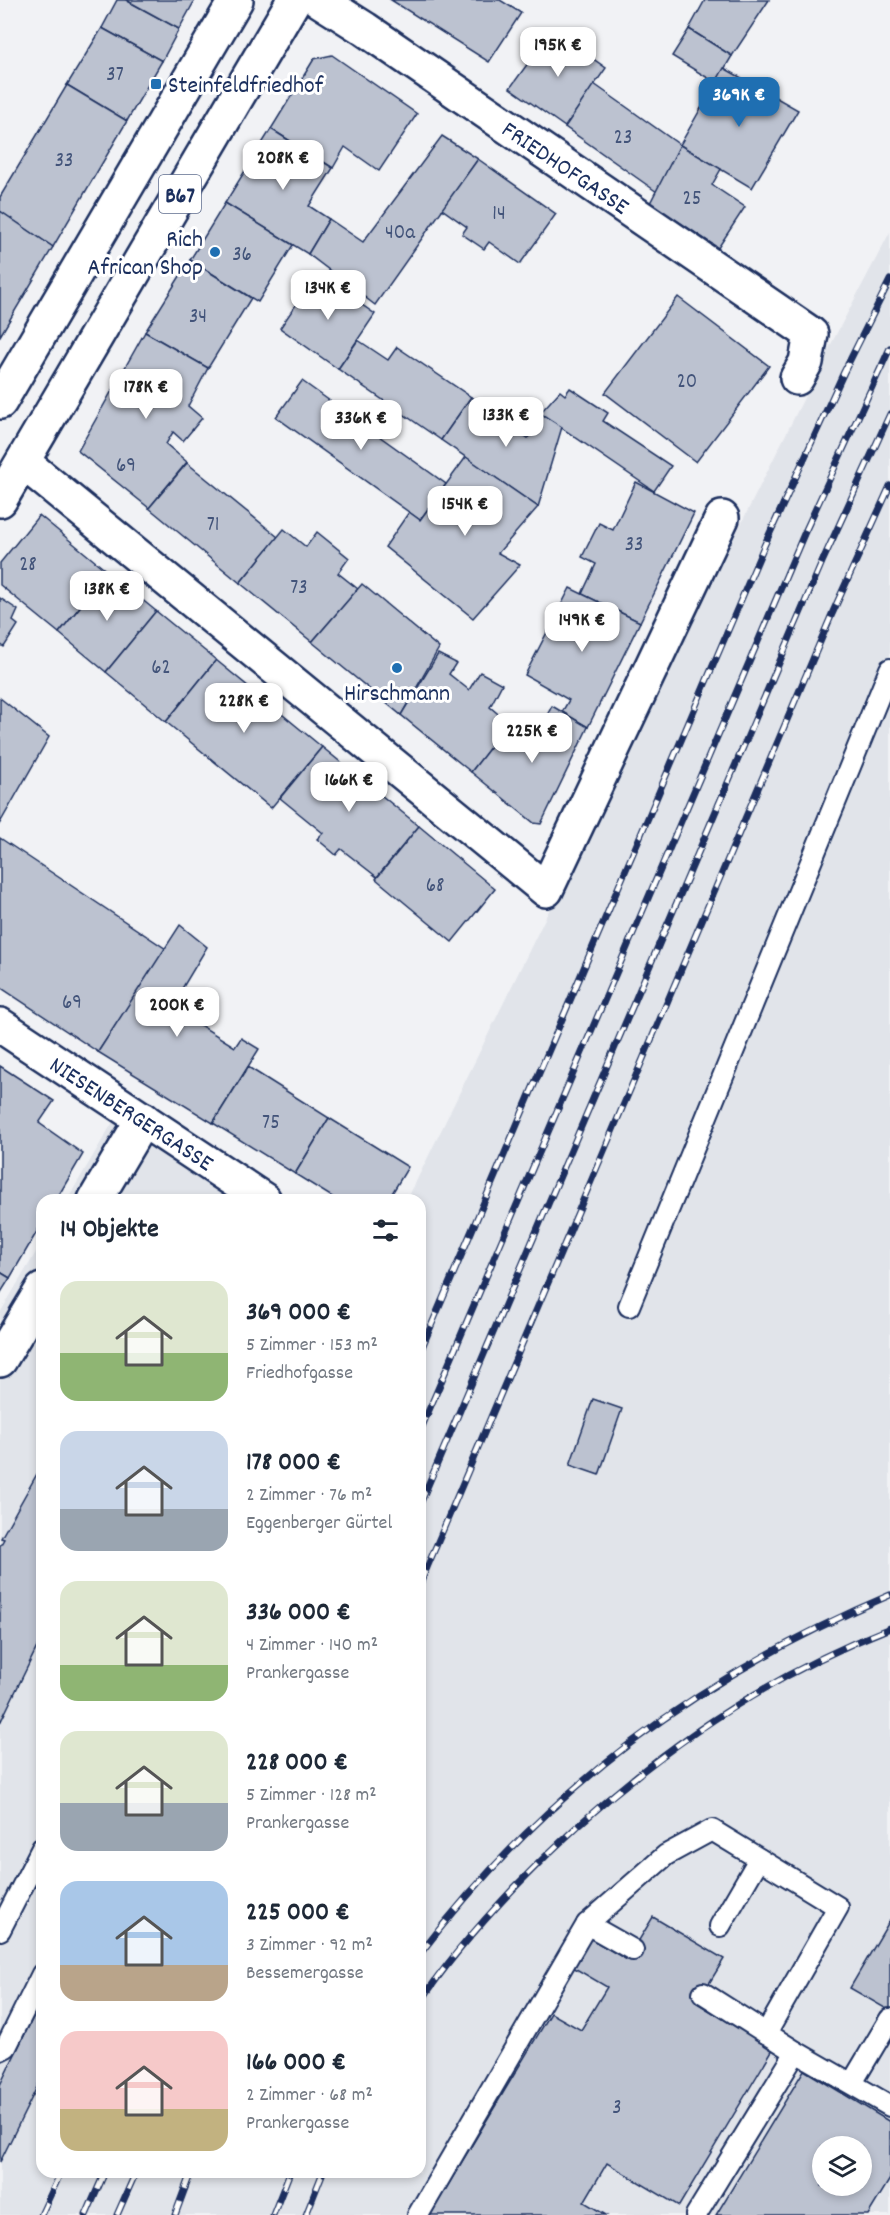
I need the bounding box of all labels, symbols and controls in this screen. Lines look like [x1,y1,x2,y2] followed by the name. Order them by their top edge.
[509,27,607,78] pin: 195K €
[534,32,582,60] text: 195K €
[106,61,124,91] house number: 37
[168,70,324,104] place label: Steinfeldfriedhof
[149,77,163,91] marker: Steinfeldfriedhof
[690,77,788,128] pin: 369K €
[713,82,765,110] text: 369K €
[494,114,635,225] street label: FRIEDHOFGASSE
[614,124,632,154] house number: 23
[234,140,332,191] pin: 208K €
[257,145,309,173] text: 208K €
[55,147,73,177] house number: 33
[159,175,201,213] road number: B67
[683,185,701,215] house number: 25
[492,200,506,230] house number: 14
[385,219,416,249] house number: 40a
[87,224,203,286] place label: Rich African Shop
[232,241,252,271] house number: 36
[208,245,222,259] marker: Rich African Shop
[279,270,377,321] pin: 134K €
[305,275,351,303] text: 134K €
[189,303,207,333] house number: 34
[677,368,697,398] house number: 20
[97,369,195,420] pin: 178K €
[123,374,169,402] text: 178K €
[457,397,555,448] pin: 133K €
[312,400,410,451] pin: 336K €
[482,402,530,430] text: 133K €
[335,405,387,433] text: 336K €
[116,452,136,482] house number: 69
[416,486,514,537] pin: 154K €
[442,491,488,519] text: 154K €
[207,511,219,541] house number: 71
[625,531,643,561] house number: 33
[19,551,37,581] house number: 28
[58,571,156,622] pin: 138K €
[290,574,308,604] house number: 73
[84,576,130,604] text: 138K €
[533,602,631,653] pin: 149K €
[559,607,605,635] text: 149K €
[151,654,171,684] house number: 62
[390,661,404,675] marker: Hirschmann
[344,678,450,712] place label: Hirschmann
[195,683,293,734] pin: 228K €
[219,688,269,716] text: 228K €
[483,713,581,764] pin: 225K €
[506,718,558,746] text: 225K €
[300,762,398,813] pin: 166K €
[325,767,373,795] text: 166K €
[426,872,444,902] house number: 68
[128,987,226,1038] pin: 200K €
[62,989,82,1019] house number: 69
[149,992,205,1020] text: 200K €
[42,1050,219,1181] street label: NIESENBERGERGASSE
[262,1109,280,1139] house number: 75
[60,1212,159,1249] text: 14 Objekte
[369,1214,402,1247] icon: filters
[246,1295,351,1332] text: 369 000 €
[108,1305,180,1377] icon: home
[246,1332,378,1360] text: 5 Zimmer · 153 m²
[246,1360,353,1388] text: Friedhofgasse
[246,1445,341,1482] text: 178 000 €
[108,1455,180,1527] icon: home
[246,1482,372,1510] text: 2 Zimmer · 76 m²
[246,1510,392,1538] text: Eggenberger Gürtel
[246,1595,351,1632] text: 336 000 €
[108,1605,180,1677] icon: home
[246,1632,378,1660] text: 4 Zimmer · 140 m²
[246,1660,349,1688] text: Prankergasse
[246,1745,348,1782] text: 228 000 €
[108,1755,180,1827] icon: home
[246,1782,377,1810] text: 5 Zimmer · 128 m²
[246,1810,349,1838] text: Prankergasse
[246,1895,350,1932] text: 225 000 €
[108,1905,180,1977] icon: home
[246,1932,373,1960] text: 3 Zimmer · 92 m²
[246,1960,364,1988] text: Bessemergasse
[246,2045,346,2082] text: 166 000 €
[108,2055,180,2127] icon: home
[246,2082,373,2110] text: 2 Zimmer · 68 m²
[612,2094,622,2124] house number: 3
[246,2110,349,2138] text: Prankergasse
[812,2136,872,2196] map controls
[812,2136,872,2196] button: layers

